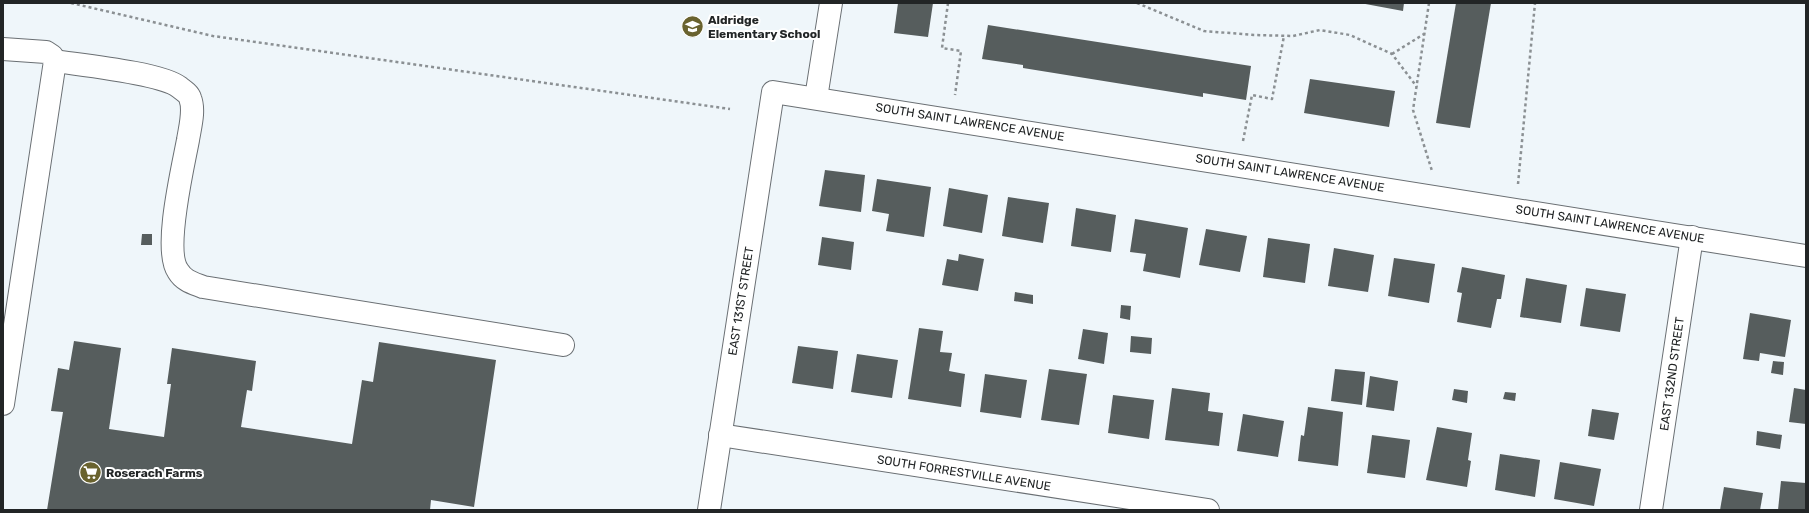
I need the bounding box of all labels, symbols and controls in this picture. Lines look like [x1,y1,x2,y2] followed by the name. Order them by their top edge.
[708,13,820,41] place label: Aldridge Elementary School
[680,14,706,40] school or university icon: Aldridge Elementary School
[875,100,1065,144] street label: SOUTH SAINT LAWRENCE AVENUE
[1195,151,1385,195] street label: SOUTH SAINT LAWRENCE AVENUE
[1515,202,1705,246] street label: SOUTH SAINT LAWRENCE AVENUE
[725,246,757,356] street label: EAST 131ST STREET
[1657,316,1687,432] street label: EAST 132ND STREET
[876,452,1052,494] street label: SOUTH FORRESTVILLE AVENUE
[78,460,104,486] supermarket icon: Roserach Farms
[106,466,203,480] place label: Roserach Farms

